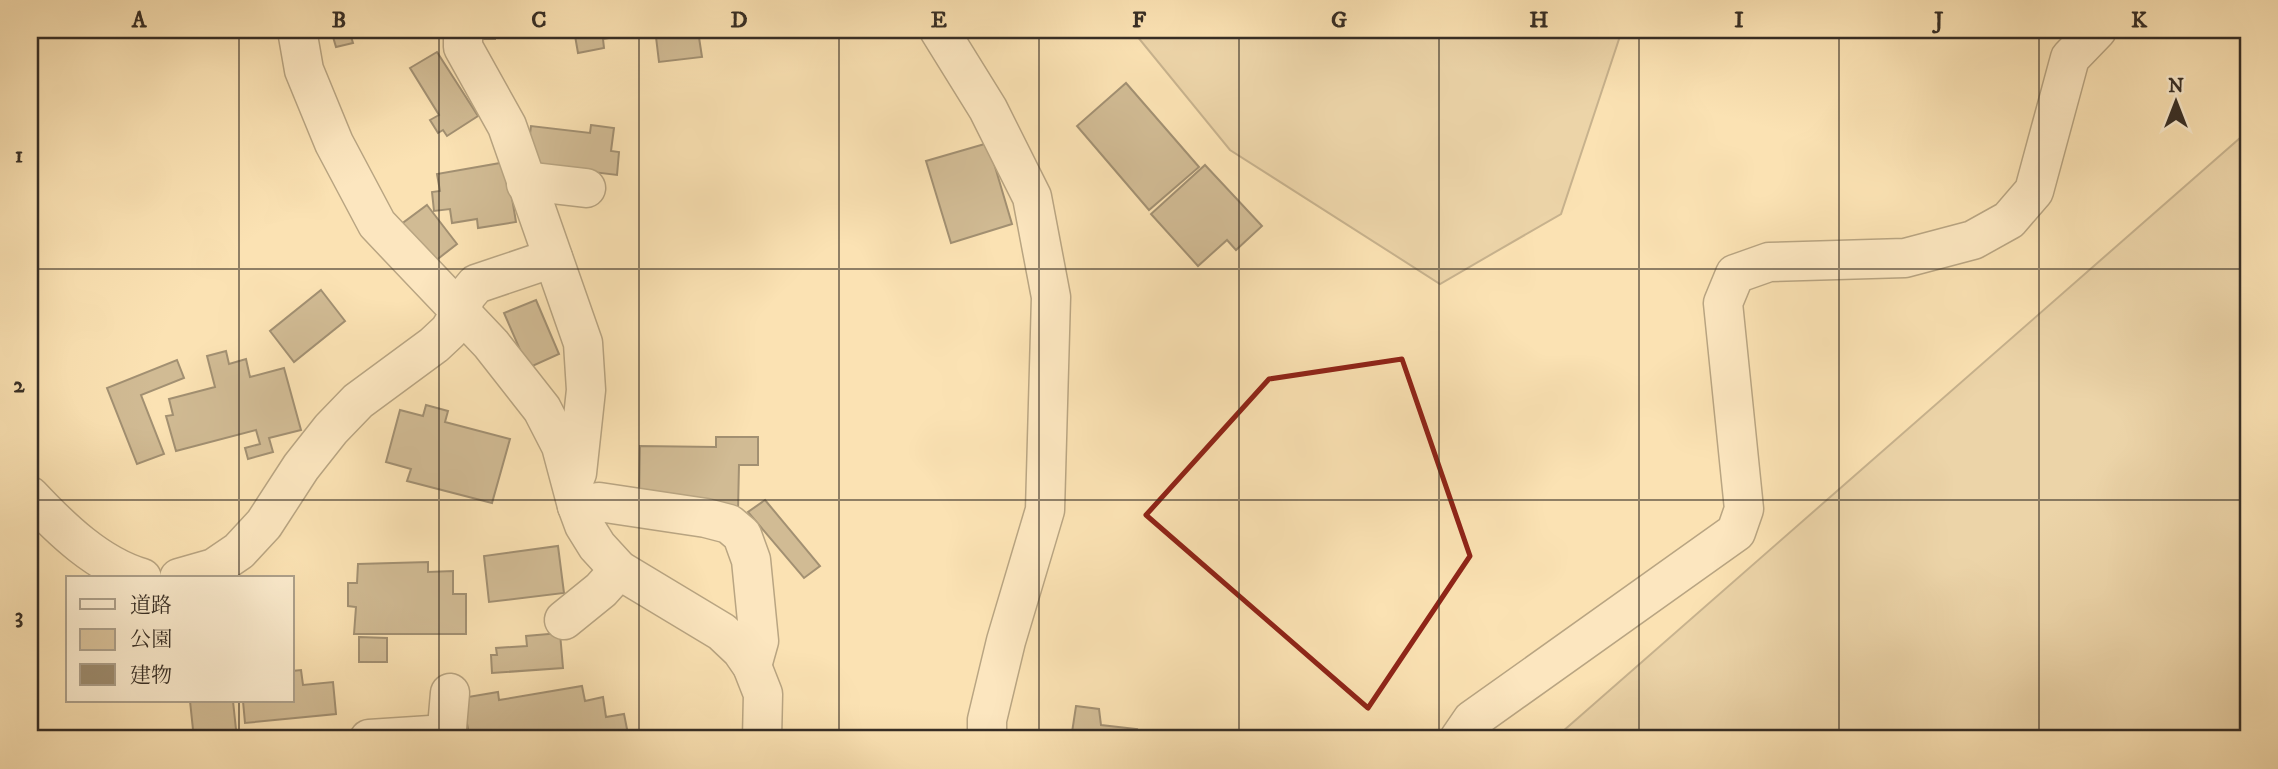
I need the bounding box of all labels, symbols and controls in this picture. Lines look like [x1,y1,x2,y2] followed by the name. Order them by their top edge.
[131,6,148,35] text: A
[332,6,346,35] text: B
[531,6,547,35] text: C
[730,6,748,35] text: D
[931,6,947,35] text: E
[1132,6,1147,35] text: F
[1331,6,1347,35] text: G
[1529,6,1549,35] text: H
[1734,6,1744,35] text: I
[1931,6,1944,35] text: J
[2131,6,2148,35] text: K
[2142,66,2212,136] north arrow
[2168,75,2184,98] text: N
[15,141,23,170] text: 1
[13,371,25,400] text: 2
[66,576,294,702] legend
[130,593,172,619] text: 道路
[15,602,23,631] text: 3
[130,627,172,653] text: 公園
[130,663,172,689] text: 建物

